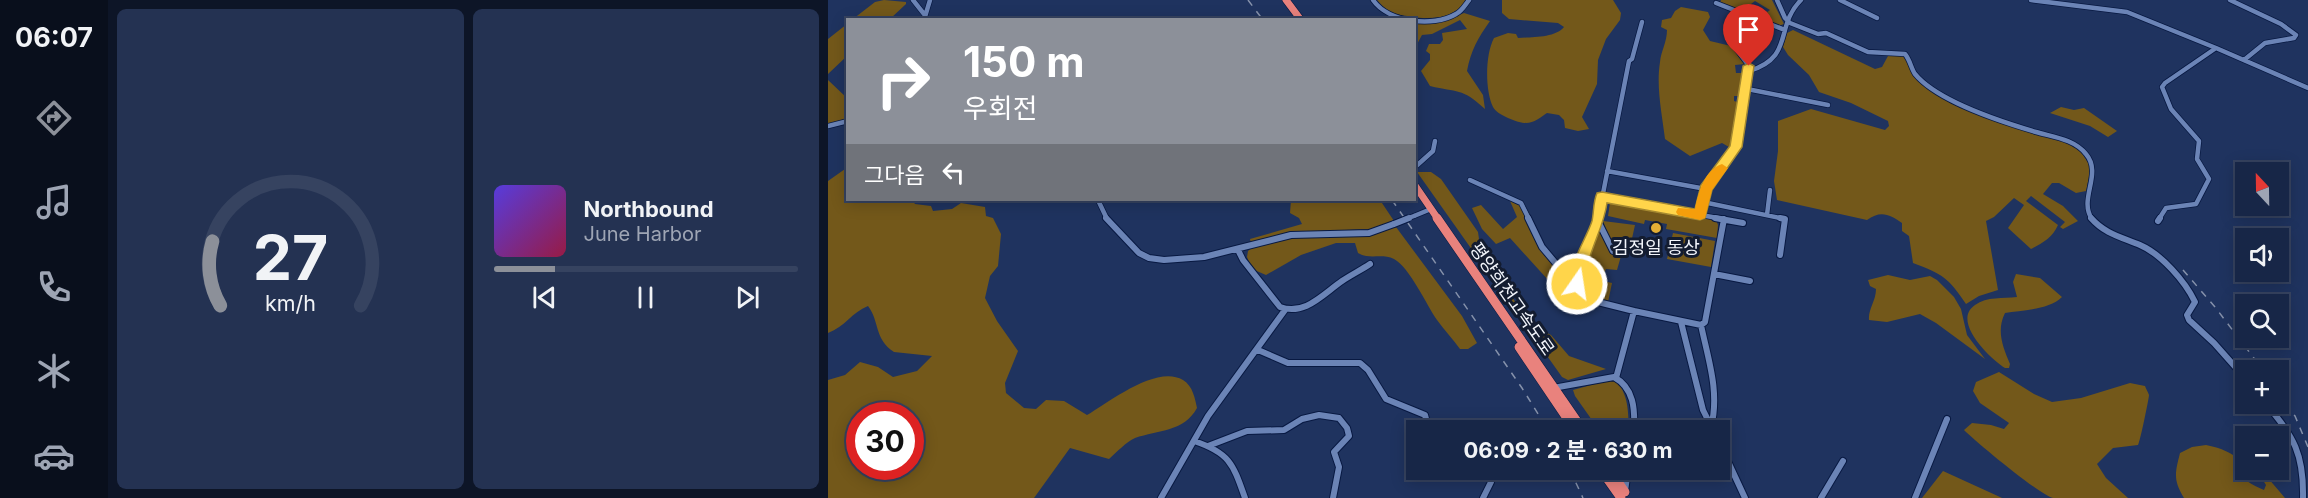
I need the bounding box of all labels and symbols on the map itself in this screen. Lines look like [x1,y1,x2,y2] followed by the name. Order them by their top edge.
[1723,4,1774,66] pin
[2235,162,2289,216] north arrow
[1649,221,1663,235] marker: 김정일 동상
[1612,237,1700,258] place label: 김정일 동상
[1466,238,1559,359] street label: 평양희천고속도로
[1545,252,1609,316] position arrow
[846,402,924,480] speed limit sign: 30

